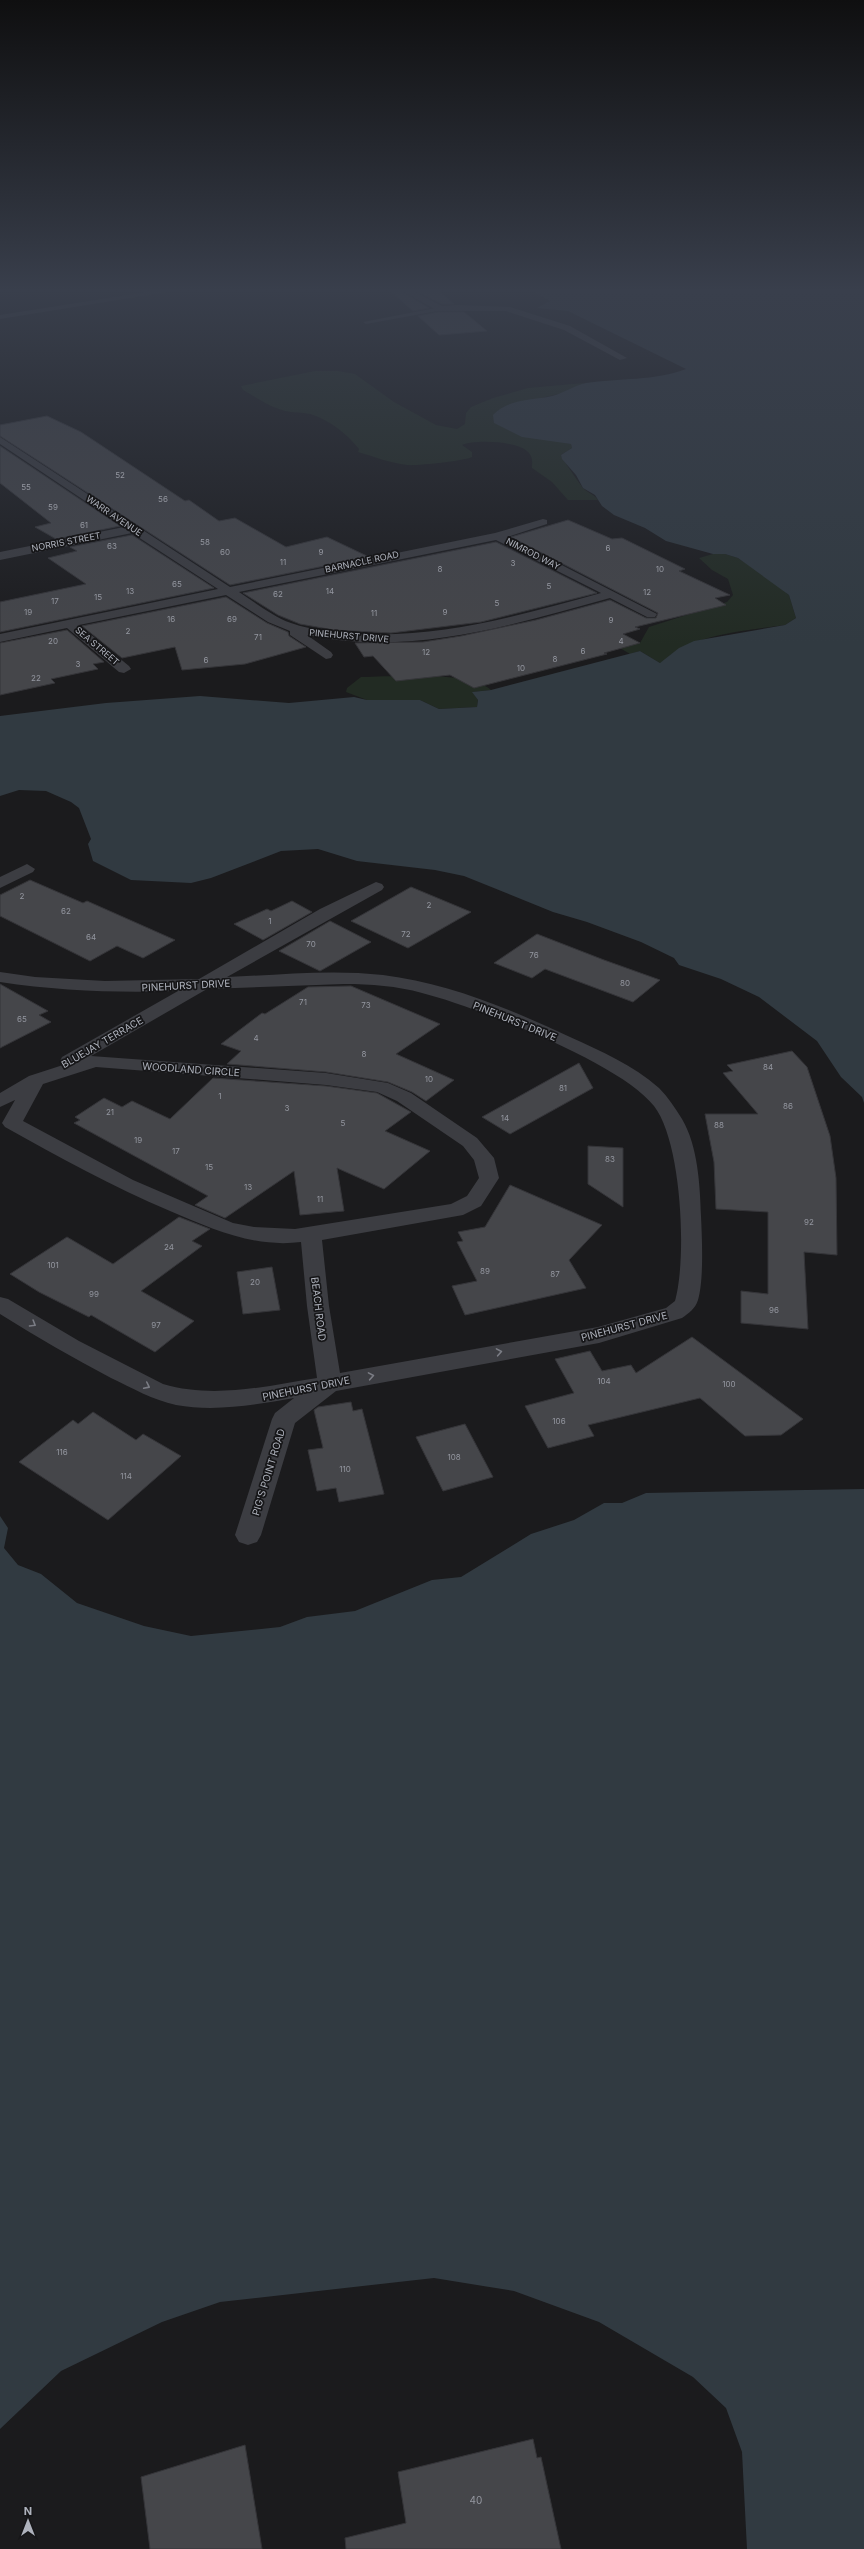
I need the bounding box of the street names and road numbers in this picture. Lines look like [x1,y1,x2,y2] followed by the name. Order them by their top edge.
[84,493,144,538] street label: WARR AVENUE
[31,529,101,554] street label: NORRIS STREET
[504,535,562,572] street label: NIMROD WAY
[324,548,400,575] street label: BARNACLE ROAD
[73,624,122,667] street label: SEA STREET
[309,627,389,644] street label: PINEHURST DRIVE
[141,977,231,993] street label: PINEHURST DRIVE
[472,999,558,1043] street label: PINEHURST DRIVE
[59,1014,145,1070] street label: BLUEJAY TERRACE
[142,1060,240,1078] street label: WOODLAND CIRCLE
[309,1276,329,1342] street label: BEACH ROAD
[580,1309,668,1343] street label: PINEHURST DRIVE
[261,1374,351,1402] street label: PINEHURST DRIVE
[249,1427,287,1517] street label: PIG'S POINT ROAD

